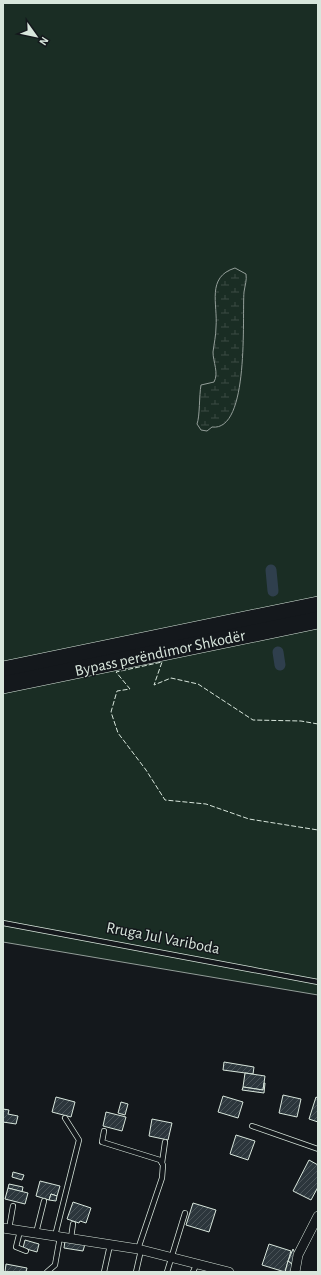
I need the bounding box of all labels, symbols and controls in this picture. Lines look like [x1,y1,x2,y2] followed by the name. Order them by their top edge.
[16,16,56,56] north arrow
[37,35,51,47] text: N
[73,627,248,680] street label: Bypass perëndimor Shkodër
[105,919,221,957] street label: Rruga Jul Variboda

